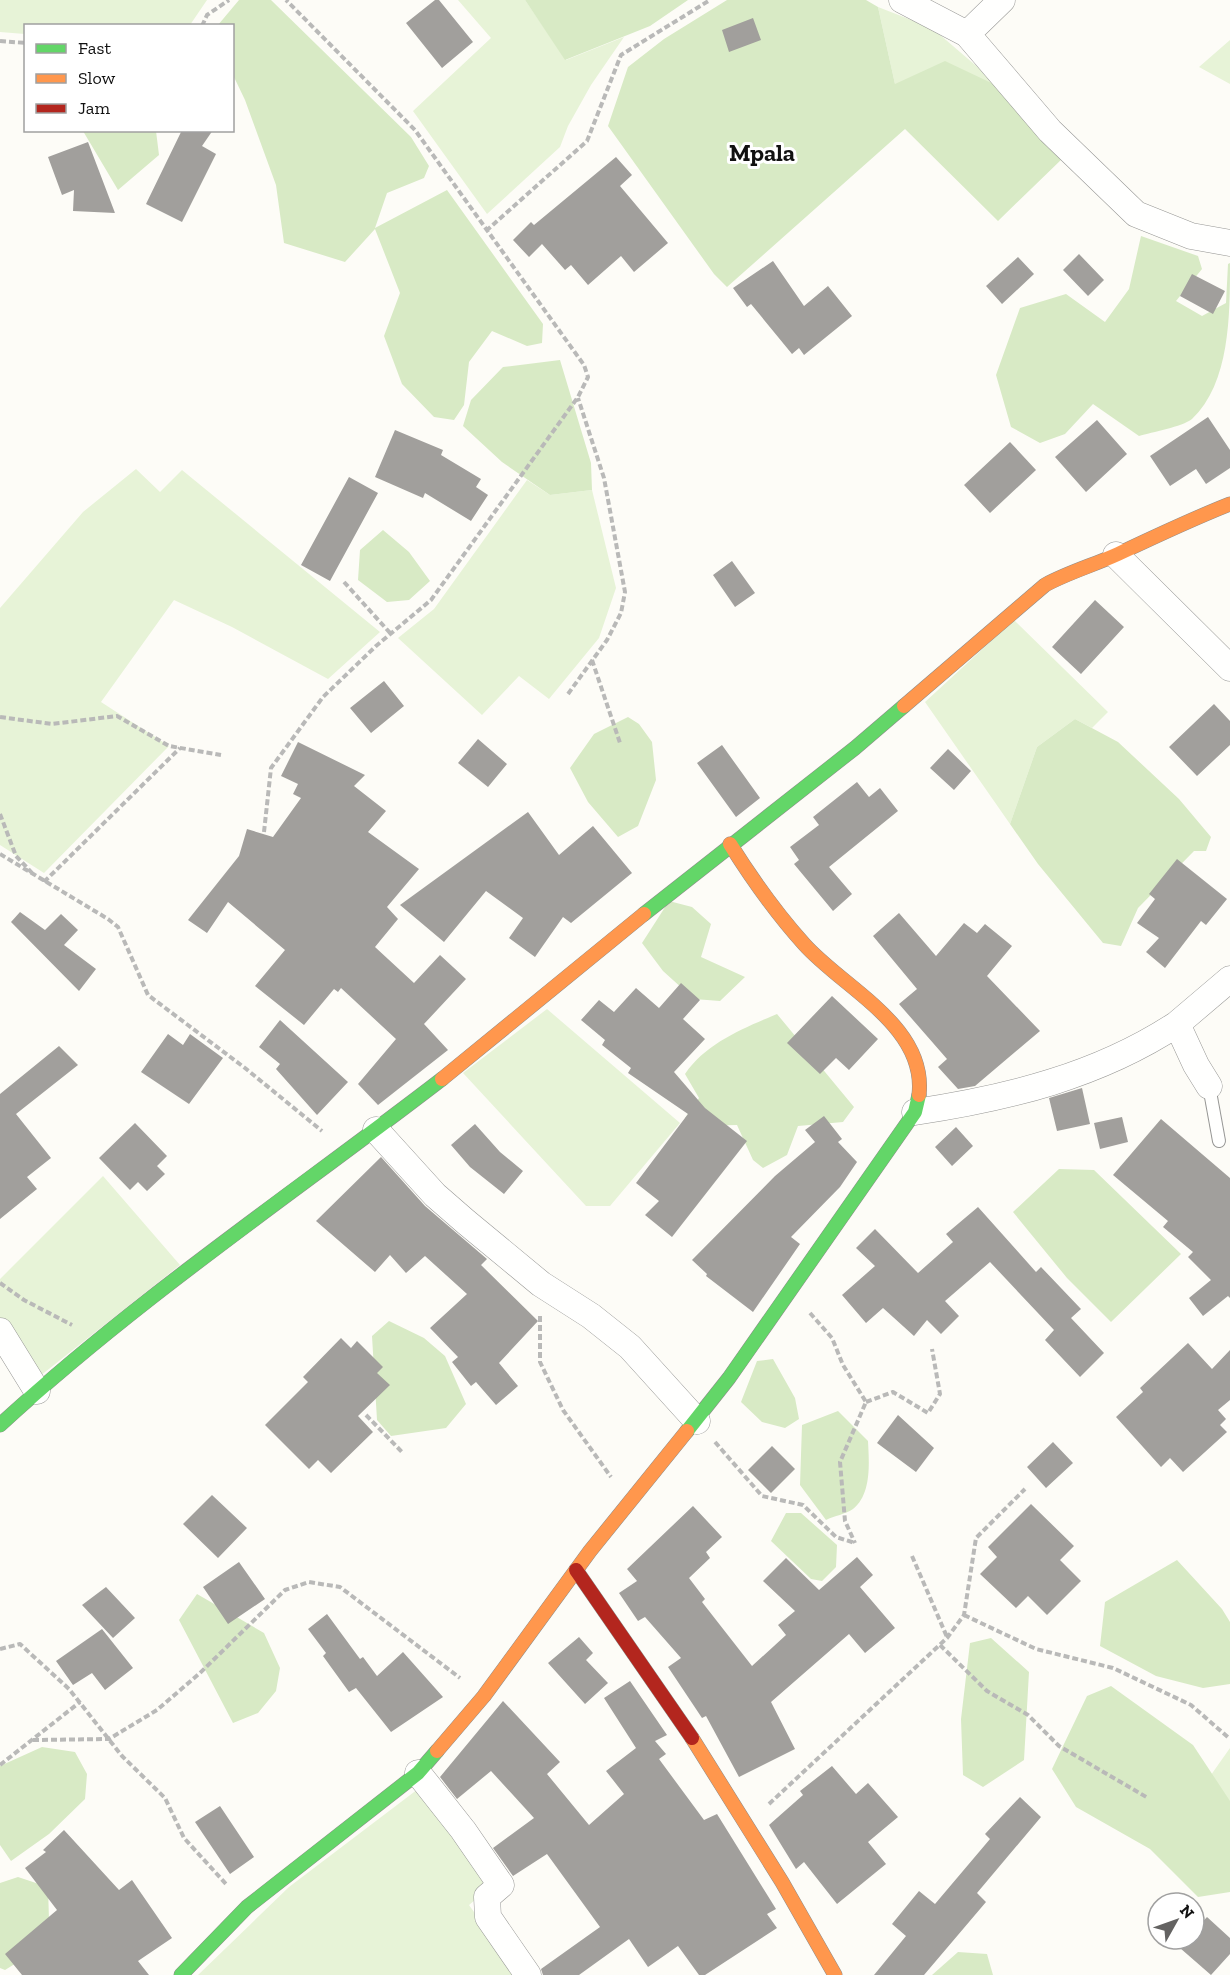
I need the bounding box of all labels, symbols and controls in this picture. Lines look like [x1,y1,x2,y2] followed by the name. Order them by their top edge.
[24,24,234,132] legend
[78,37,111,59] text: Fast
[78,67,115,89] text: Slow
[78,97,110,119] text: Jam
[729,138,795,167] district label: Mpala
[1146,1891,1206,1951] north arrow
[1176,1901,1198,1922] text: N

